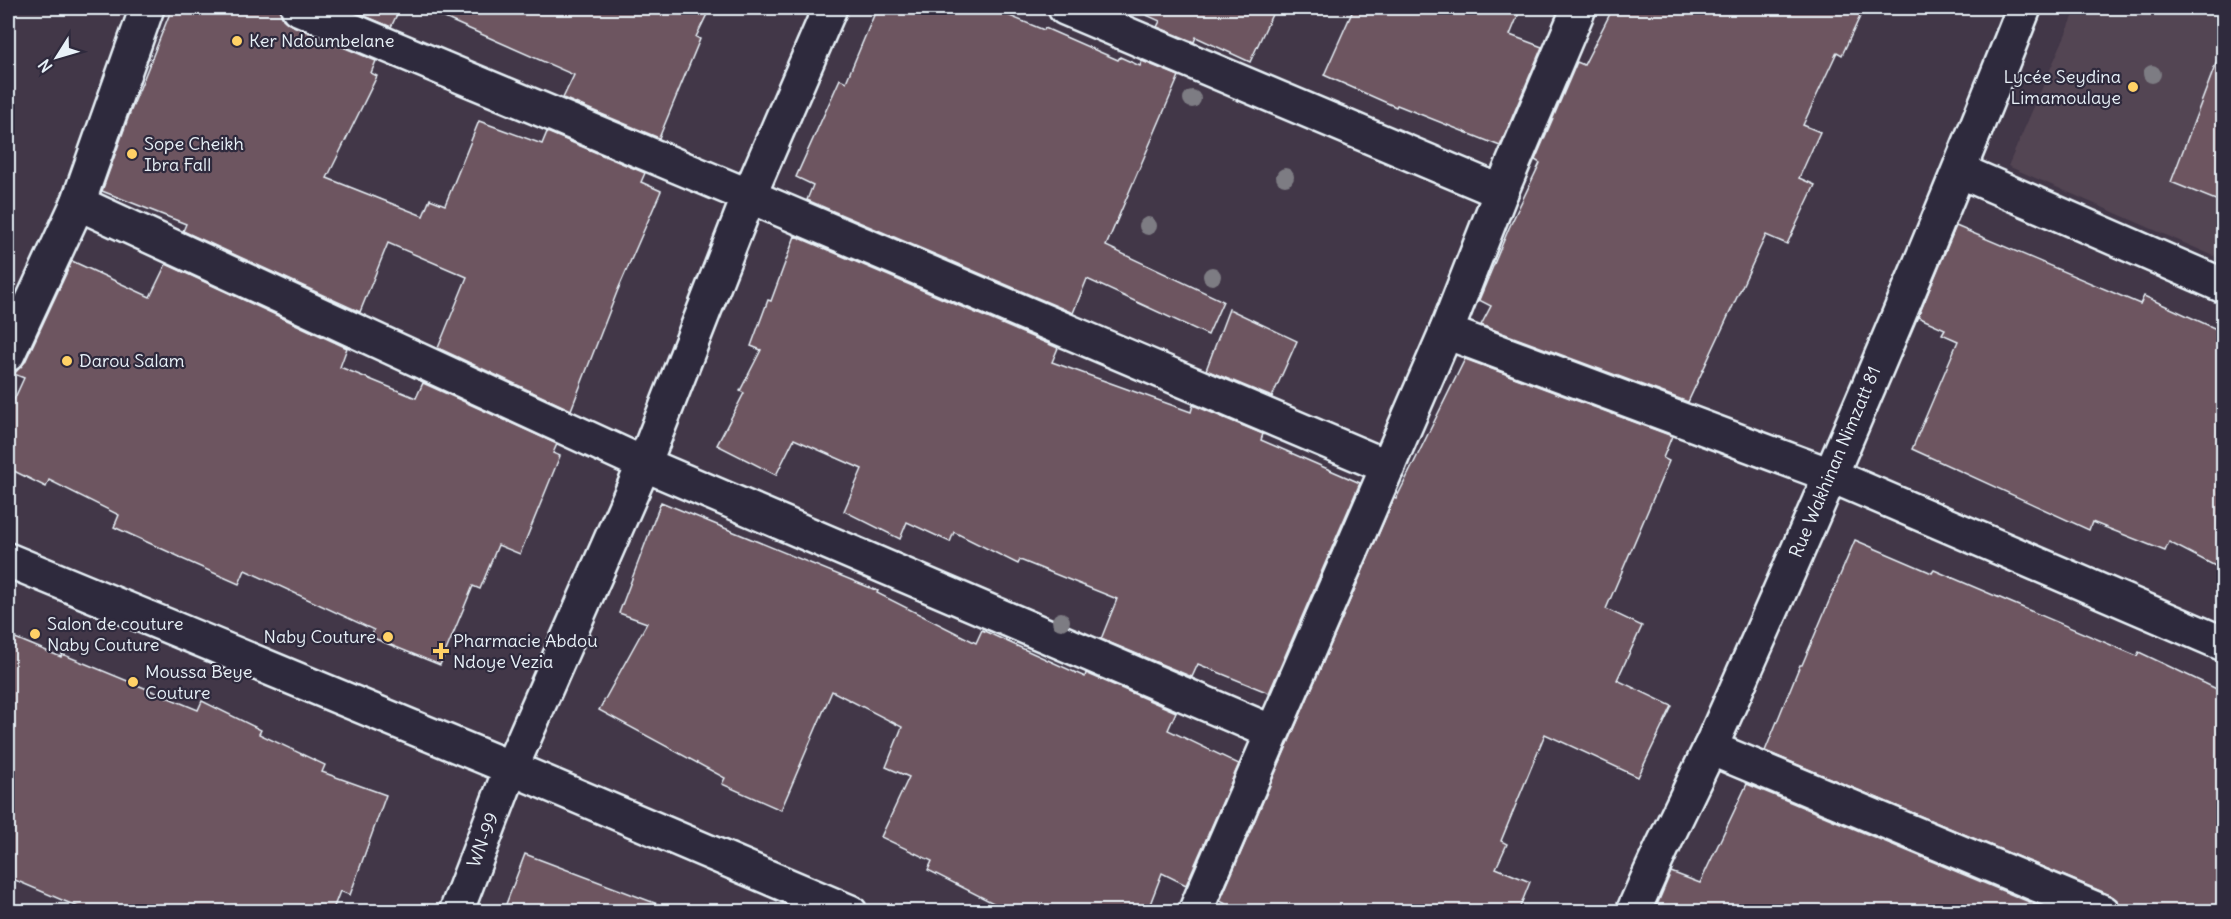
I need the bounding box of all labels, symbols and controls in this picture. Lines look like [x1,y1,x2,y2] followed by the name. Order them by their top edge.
[27,27,87,87] north arrow
[249,29,394,52] place label: Ker Ndoumbelane
[230,34,244,48] marker: Ker Ndoumbelane
[34,56,56,76] text: N
[2003,65,2121,109] place label: Lycée Seydina Limamoulaye
[2126,80,2140,94] marker: Lycée Seydina Limamoulaye
[144,132,244,176] place label: Sope Cheikh Ibra Fall
[125,147,139,161] marker: Sope Cheikh Ibra Fall
[79,349,185,372] place label: Darou Salam
[60,354,74,368] marker: Darou Salam
[1784,363,1885,561] street label: Rue Wakhinan Nimzatt 81
[47,612,183,656] place label: Salon de couture Naby Couture
[264,625,376,648] place label: Naby Couture
[28,627,42,641] marker: Salon de couture Naby Couture
[453,629,598,673] place label: Pharmacie Abdou Ndoye Vezia
[381,630,395,644] marker: Naby Couture
[434,644,448,658] marker: Pharmacie Abdou Ndoye Vezia
[145,660,252,704] place label: Moussa Beye Couture
[126,675,140,689] marker: Moussa Beye Couture
[462,809,503,871] street label: WN-99

